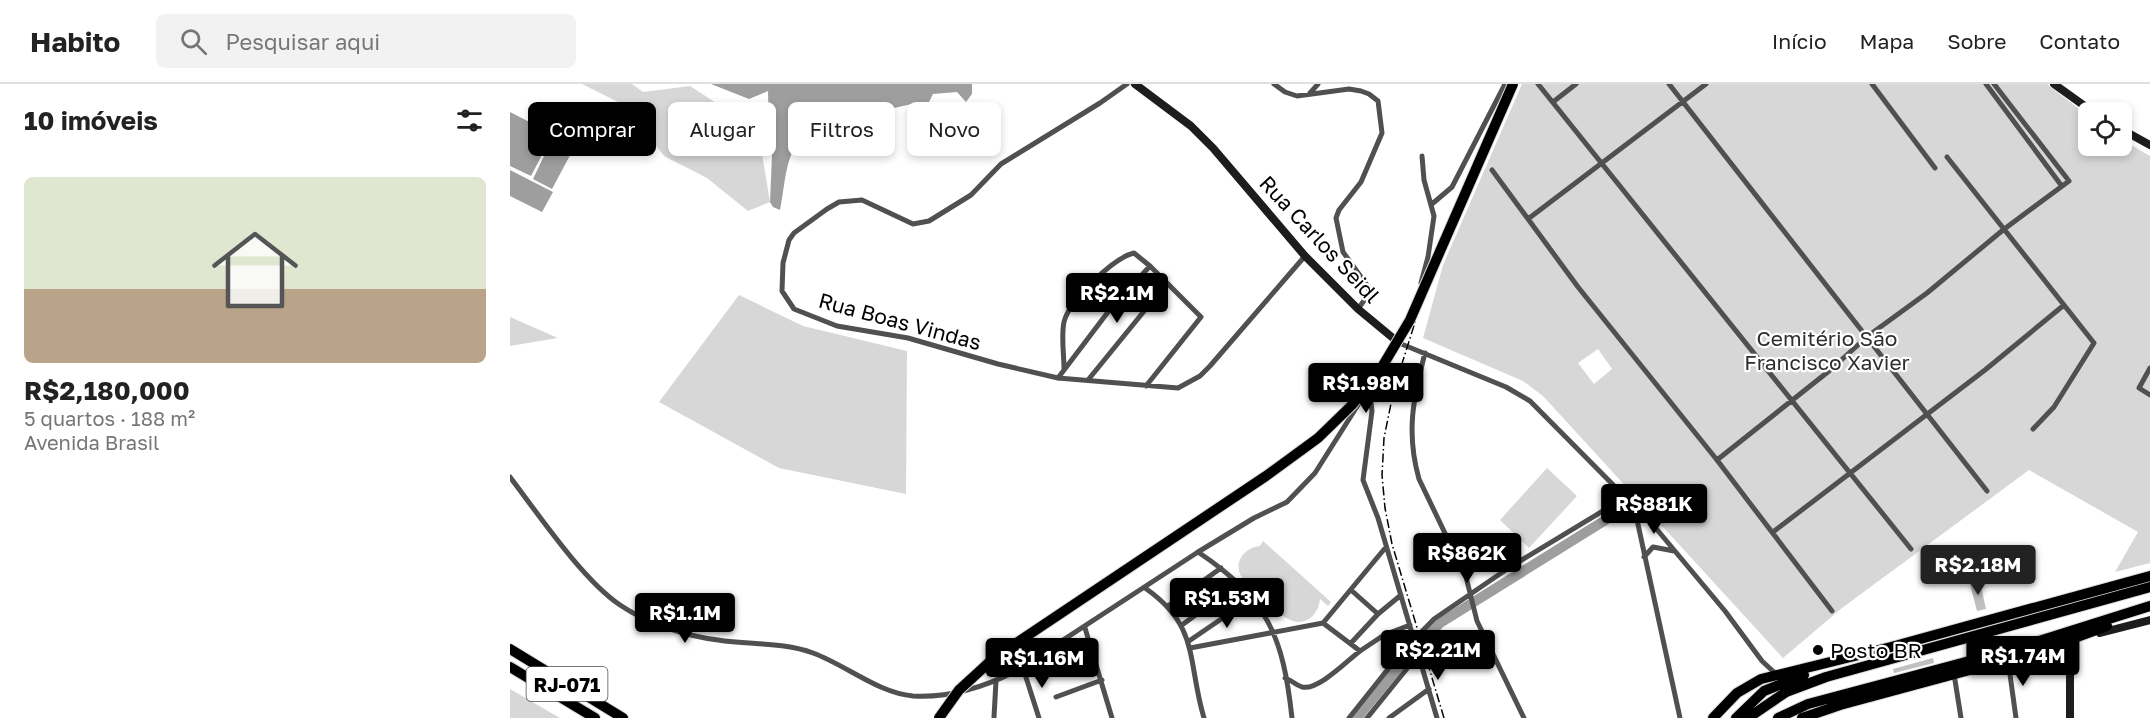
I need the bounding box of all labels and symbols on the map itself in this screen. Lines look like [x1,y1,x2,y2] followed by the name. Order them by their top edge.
[1254,170,1386,308] street label: Rua Carlos Seidl
[1068,273,1166,324] pin: R$2.1M
[816,287,984,355] street label: Rua Boas Vindas
[1744,325,1910,375] park label: Cemitério São Francisco Xavier
[1311,363,1421,414] pin: R$1.98M
[1605,484,1703,535] pin: R$881K
[1418,533,1516,584] pin: R$862K
[1923,545,2033,596] pin: R$2.18M
[1172,578,1282,629] pin: R$1.53M
[636,593,734,644] pin: R$1.1M
[1383,630,1493,681] pin: R$2.21M
[1968,636,2078,687] pin: R$1.74M
[1830,637,1922,663] place label: Posto BR
[987,638,1097,689] pin: R$1.16M
[1811,643,1825,657] marker: Posto BR
[526,667,608,701] road number: RJ-071

